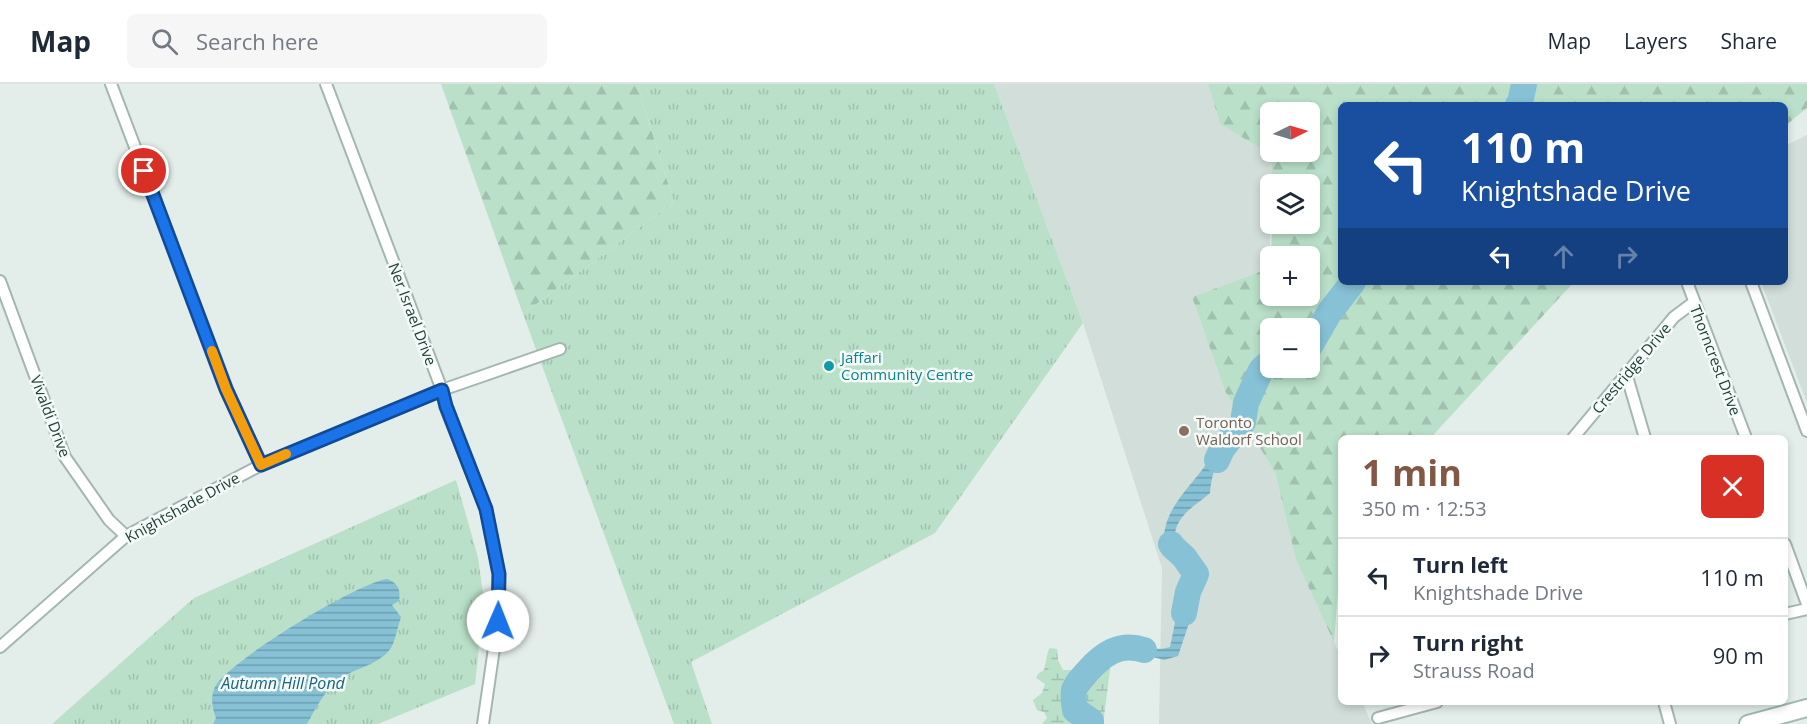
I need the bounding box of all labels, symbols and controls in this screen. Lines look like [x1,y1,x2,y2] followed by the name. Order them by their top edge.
[127,14,547,68] search box
[30,22,91,60] text: Map
[148,25,181,58] icon: search
[196,26,319,56] text: Search here
[1548,27,1591,55] text: Map
[1624,27,1688,55] text: Layers
[1721,27,1777,55] text: Share
[1260,102,1320,162] north arrow
[1260,102,1320,378] map controls
[1461,118,1585,175] text: 110 m
[1362,126,1440,204] icon: left
[118,145,169,196] pin
[127,154,160,187] icon: arrive
[1461,172,1691,209] text: Knightshade Drive
[1260,174,1320,234] button: layers
[1484,240,1517,273] icon: left
[1547,240,1580,273] icon: ahead
[1610,240,1643,273] icon: right
[1260,246,1320,306] button: +
[384,260,442,368] street label: Ner Israel Drive
[1686,302,1746,418] street label: Thorncrest Drive
[1260,318,1320,378] button: −
[1587,318,1675,418] street label: Crestridge Drive
[839,347,973,384] place label: Jaffari Community Centre
[822,359,836,373] marker: Jaffari Community Centre
[26,372,76,460] street label: Vivaldi Drive
[1196,412,1302,449] place label: Toronto Waldorf School
[1177,424,1191,438] marker: Toronto Waldorf School
[1362,448,1462,497] text: 1 min
[1701,455,1764,518] button: close
[121,467,243,547] street label: Knightshade Drive
[1362,495,1487,522] text: 350 m · 12:53
[1413,549,1508,579] text: Turn left
[1362,561,1395,594] icon: left
[1700,562,1764,592] text: 110 m
[1413,579,1583,606] text: Knightshade Drive
[466,589,530,653] position arrow
[1413,627,1524,657] text: Turn right
[1362,639,1395,672] icon: right
[1713,640,1764,670] text: 90 m
[1413,657,1535,684] text: Strauss Road
[220,672,346,694] water label: Autumn Hill Pond

